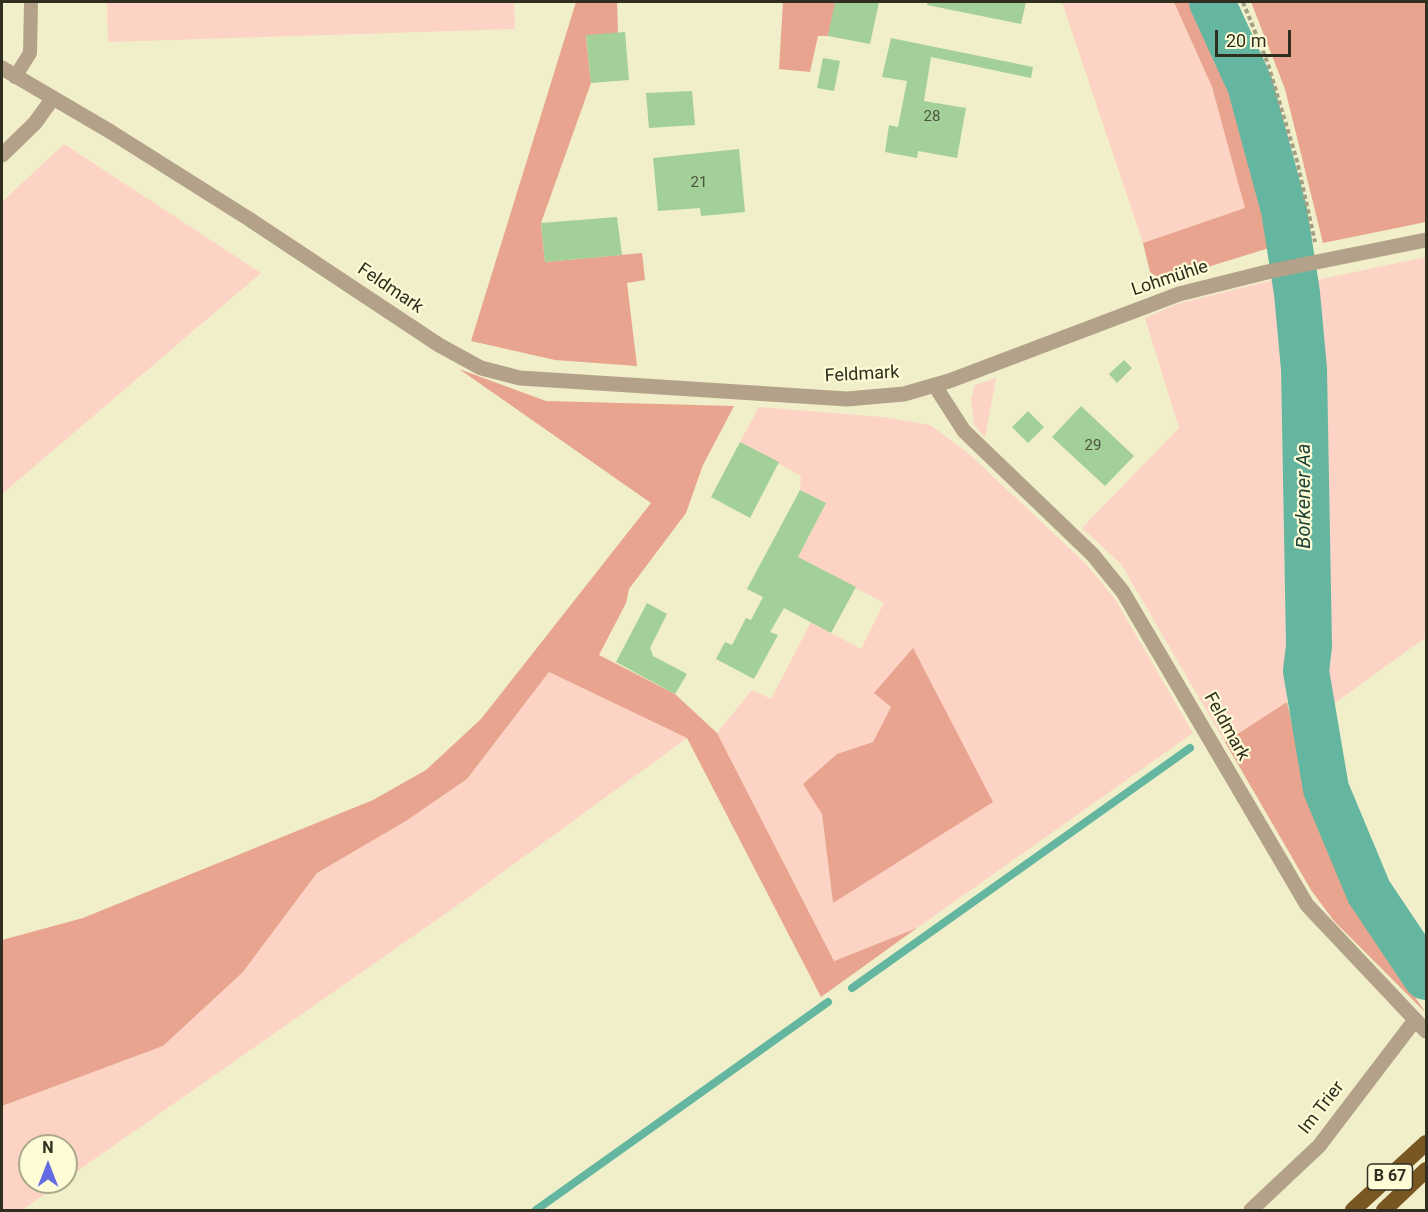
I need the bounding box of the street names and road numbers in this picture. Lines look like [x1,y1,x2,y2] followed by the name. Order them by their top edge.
[1129,256,1211,302] street label: Lohmühle
[353,259,427,319] street label: Feldmark
[824,362,900,388] street label: Feldmark
[1198,689,1254,765] street label: Feldmark
[1295,1077,1349,1139] street label: Im Trier
[1368,1164,1412,1190] road number: B 67

